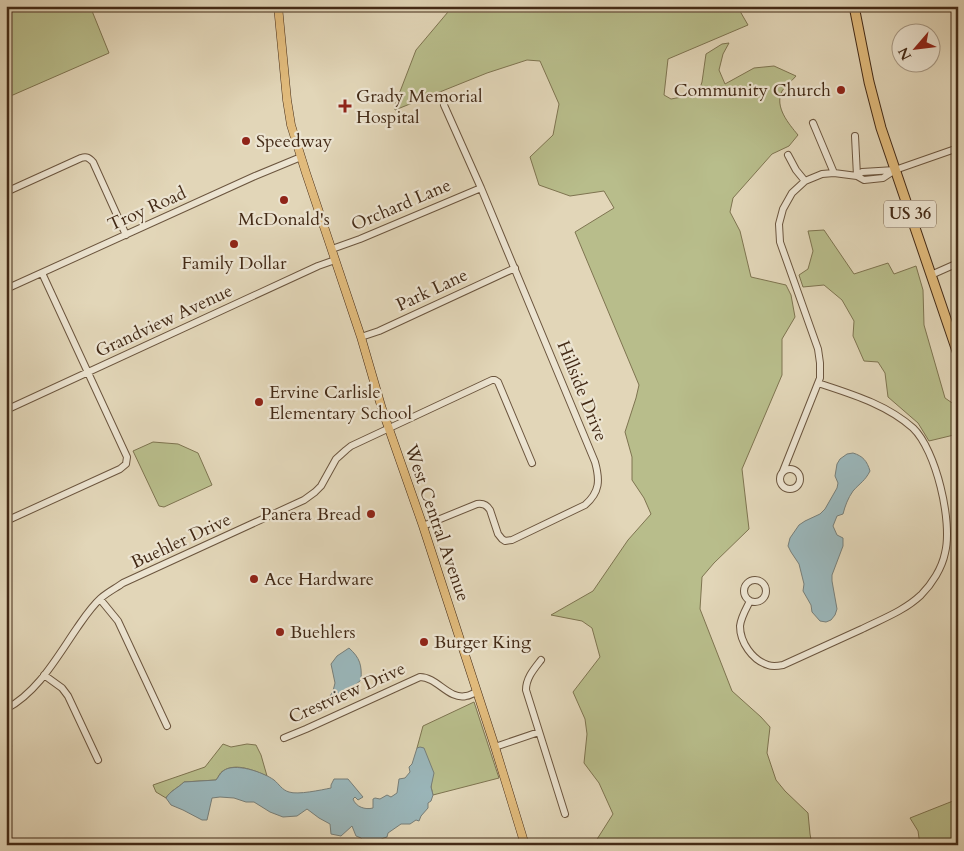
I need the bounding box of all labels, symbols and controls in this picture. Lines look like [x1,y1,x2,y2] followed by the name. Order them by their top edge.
[892,22,942,72] north arrow
[894,44,916,64] text: N
[674,78,831,103] place label: Community Church
[356,84,483,130] place label: Grady Memorial Hospital
[835,84,847,96] marker: Community Church
[338,99,352,113] marker: Grady Memorial Hospital
[256,129,333,154] place label: Speedway
[240,135,252,147] marker: Speedway
[347,173,455,237] street label: Orchard Lane
[104,180,191,237] street label: Troy Road
[278,194,290,206] marker: McDonald's
[884,200,936,228] road number: US 36
[238,207,330,232] place label: McDonald's
[228,238,240,250] marker: Family Dollar
[181,251,287,276] place label: Family Dollar
[392,262,472,318] street label: Park Lane
[91,278,237,364] street label: Grandview Avenue
[550,337,614,445] street label: Hillside Drive
[269,380,412,426] place label: Ervine Carlisle Elementary School
[253,396,265,408] marker: Ervine Carlisle Elementary School
[398,440,476,605] street label: West Central Avenue
[261,502,361,527] place label: Panera Bread
[127,507,235,575] street label: Buehler Drive
[365,508,377,520] marker: Panera Bread
[264,567,374,592] place label: Ace Hardware
[248,573,260,585] marker: Ace Hardware
[290,620,356,645] place label: Buehlers
[274,626,286,638] marker: Buehlers
[434,630,532,655] place label: Burger King
[418,636,430,648] marker: Burger King
[285,656,409,730] street label: Crestview Drive

